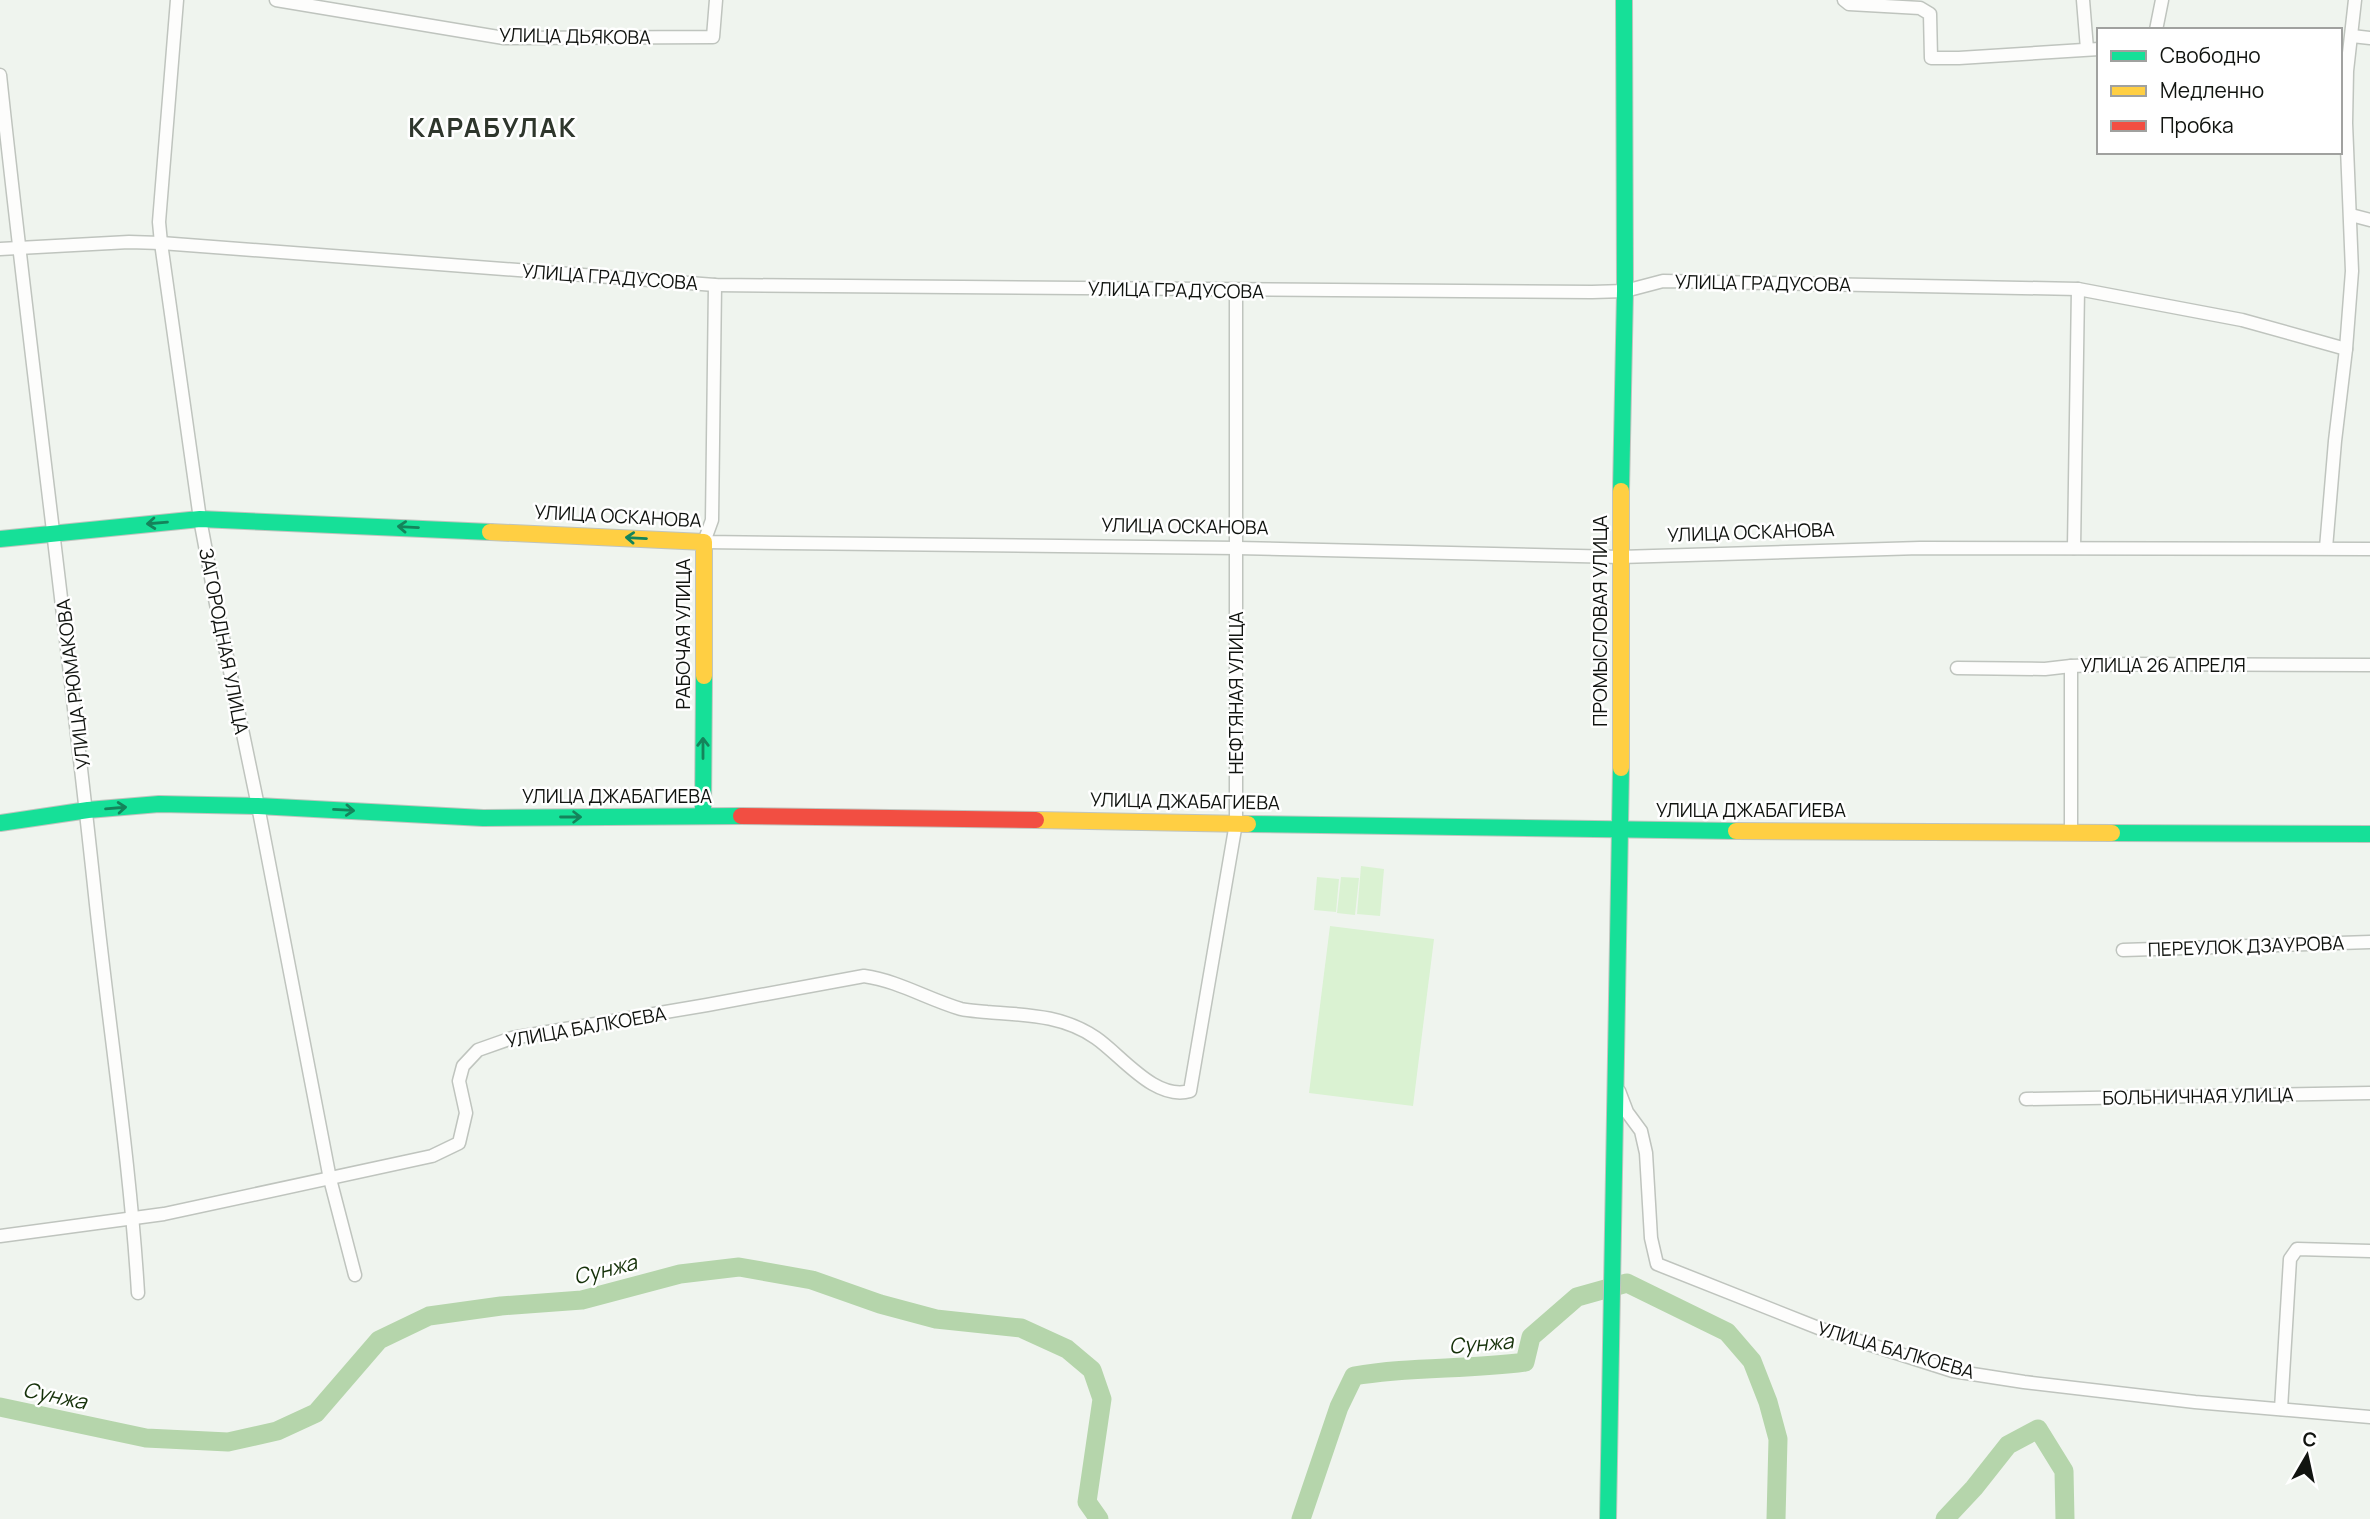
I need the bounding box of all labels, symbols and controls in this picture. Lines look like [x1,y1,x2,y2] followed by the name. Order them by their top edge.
[499,22,651,50] street label: УЛИЦА ДЬЯКОВА
[2097,28,2342,154] legend
[2160,41,2261,69] text: Свободно
[2160,76,2264,104] text: Медленно
[408,109,578,145] district label: КАРАБУЛАК
[2160,111,2234,139] text: Пробка
[521,258,699,296] street label: УЛИЦА ГРАДУСОВА
[1675,268,1851,298] street label: УЛИЦА ГРАДУСОВА
[1088,275,1264,305] street label: УЛИЦА ГРАДУСОВА
[534,499,702,533] street label: УЛИЦА ОСКАНОВА
[1101,512,1269,540] street label: УЛИЦА ОСКАНОВА
[1587,515,1613,727] street label: ПРОМЫСЛОВАЯ УЛИЦА
[1667,516,1835,548] street label: УЛИЦА ОСКАНОВА
[146,517,168,530] one-way arrow
[397,521,420,534] one-way arrow
[624,532,647,545] one-way arrow
[193,546,255,736] street label: ЗАГОРОДНАЯ УЛИЦА
[670,559,696,709] street label: РАБОЧАЯ УЛИЦА
[50,597,96,771] street label: УЛИЦА РЮМАКОВА
[1223,612,1249,774] street label: НЕФТЯНАЯ УЛИЦА
[2080,652,2246,678] street label: УЛИЦА 26 АПРЕЛЯ
[696,737,710,760] one-way arrow
[522,783,712,809] street label: УЛИЦА ДЖАБАГИЕВА
[1090,786,1280,816] street label: УЛИЦА ДЖАБАГИЕВА
[1656,797,1846,823] street label: УЛИЦА ДЖАБАГИЕВА
[104,801,127,814] one-way arrow
[332,804,355,817] one-way arrow
[559,810,582,824] one-way arrow
[2147,930,2345,962] street label: ПЕРЕУЛОК ДЗАУРОВА
[504,1000,668,1054] street label: УЛИЦА БАЛКОЕВА
[2102,1081,2294,1111] street label: БОЛЬНИЧНАЯ УЛИЦА
[570,1247,641,1290] water label: Сунжа
[1814,1315,1978,1385] street label: УЛИЦА БАЛКОЕВА
[1448,1326,1516,1360] water label: Сунжа
[21,1375,91,1416] water label: Сунжа
[2272,1421,2342,1491] north arrow
[2301,1425,2319,1453] text: С

